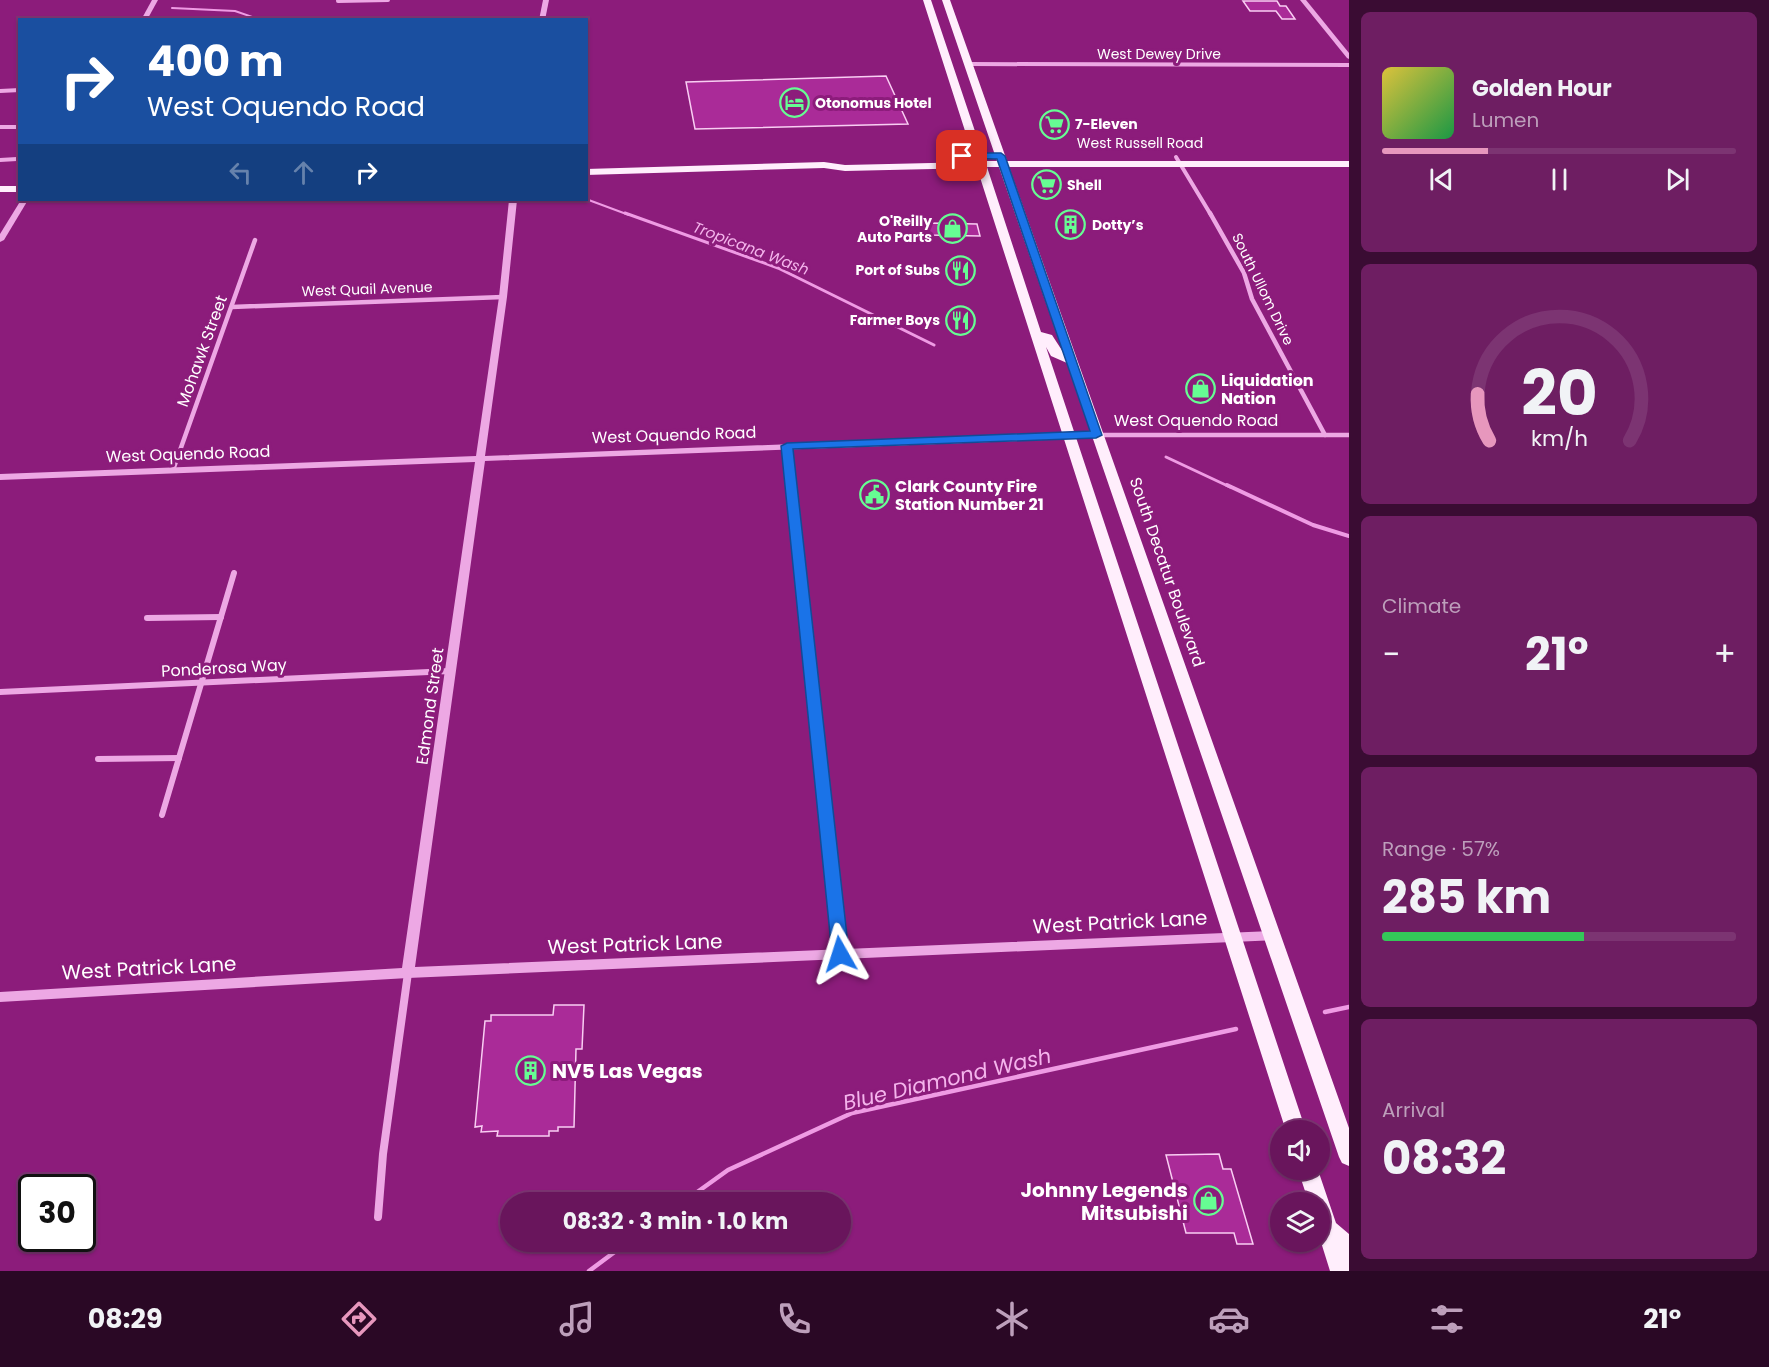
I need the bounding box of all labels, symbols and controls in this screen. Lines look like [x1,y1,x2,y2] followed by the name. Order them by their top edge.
[147,32,284,91] text: 400 m
[48,42,126,120] icon: right
[1097,44,1221,64] street label: West Dewey Drive
[1472,73,1612,104] text: Golden Hour
[778,87,810,119] hotel icon: Otonomus Hotel
[147,88,425,125] text: West Oquendo Road
[815,93,932,113] place label: Otonomus Hotel
[1472,106,1539,134] text: Lumen
[1038,108,1070,140] supermarket icon: 7-Eleven
[1075,114,1138,134] place label: 7-Eleven
[936,130,987,181] pin
[1077,133,1203,153] street label: West Russell Road
[945,139,978,172] icon: arrive
[224,156,257,189] icon: left
[287,156,320,189] icon: ahead
[350,156,383,189] icon: right
[1425,163,1458,196] icon: previous
[1543,163,1576,196] icon: pause
[1661,163,1694,196] icon: next
[1030,169,1062,201] supermarket icon: Shell
[1067,175,1102,195] place label: Shell
[1055,209,1087,241] building icon: Dotty’s
[857,211,932,247] place label: O'Reilly Auto Parts
[937,213,969,245] shop icon: O'Reilly Auto Parts
[1092,215,1144,235] place label: Dotty’s
[690,216,812,280] water label: Tropicana Wash
[1227,230,1299,349] street label: South Ullom Drive
[945,254,977,286] restaurant icon: Port of Subs
[855,260,940,280] place label: Port of Subs
[301,277,433,301] street label: West Quail Avenue
[171,292,233,410] street label: Mohawk Street
[945,304,977,336] restaurant icon: Farmer Boys
[850,310,940,330] place label: Farmer Boys
[1521,349,1597,437] text: 20
[1221,369,1314,410] place label: Liquidation Nation
[1184,373,1216,405] shop icon: Liquidation Nation
[1114,409,1278,432] street label: West Oquendo Road
[591,421,757,449] street label: West Oquendo Road
[1530,423,1588,454] text: km/h
[105,440,271,468] street label: West Oquendo Road
[1124,474,1210,670] street label: South Decatur Boulevard
[895,475,1044,516] place label: Clark County Fire Station Number 21
[858,479,890,511] public building icon: Clark County Fire Station Number 21
[1382,592,1461,620] text: Climate
[1525,623,1589,686] text: 21°
[1382,631,1400,678] text: −
[1713,631,1736,678] text: +
[410,646,450,766] street label: Edmond Street
[161,653,287,683] street label: Ponderosa Way
[1382,835,1500,863] text: Range · 57%
[1382,866,1551,929] text: 285 km
[1032,903,1208,941] street label: West Patrick Lane
[808,922,872,986] position arrow
[547,927,723,961] street label: West Patrick Lane
[61,949,237,987] street label: West Patrick Lane
[840,1041,1054,1117] water label: Blue Diamond Wash
[515,1055,547,1087] building icon: NV5 Las Vegas
[552,1057,703,1085] place label: NV5 Las Vegas
[1382,1096,1445,1124] text: Arrival
[1270,1120,1330,1252] map controls
[1270,1120,1330,1180] button: sound
[1382,1127,1506,1190] text: 08:32
[18,1174,96,1252] speed limit sign: 30
[1020,1176,1188,1227] place label: Johnny Legends Mitsubishi
[1193,1185,1225,1217] shop icon: Johnny Legends Mitsubishi
[1270,1192,1330,1252] button: layers
[563,1206,788,1237] text: 08:32 · 3 min · 1.0 km
[338,1298,380,1340] icon: directions
[556,1298,598,1340] icon: music
[773,1298,815,1340] icon: phone
[991,1298,1033,1340] icon: climate
[1208,1298,1250,1340] icon: car
[1426,1298,1468,1340] icon: filters
[88,1300,163,1337] text: 08:29
[1643,1300,1681,1337] text: 21°

